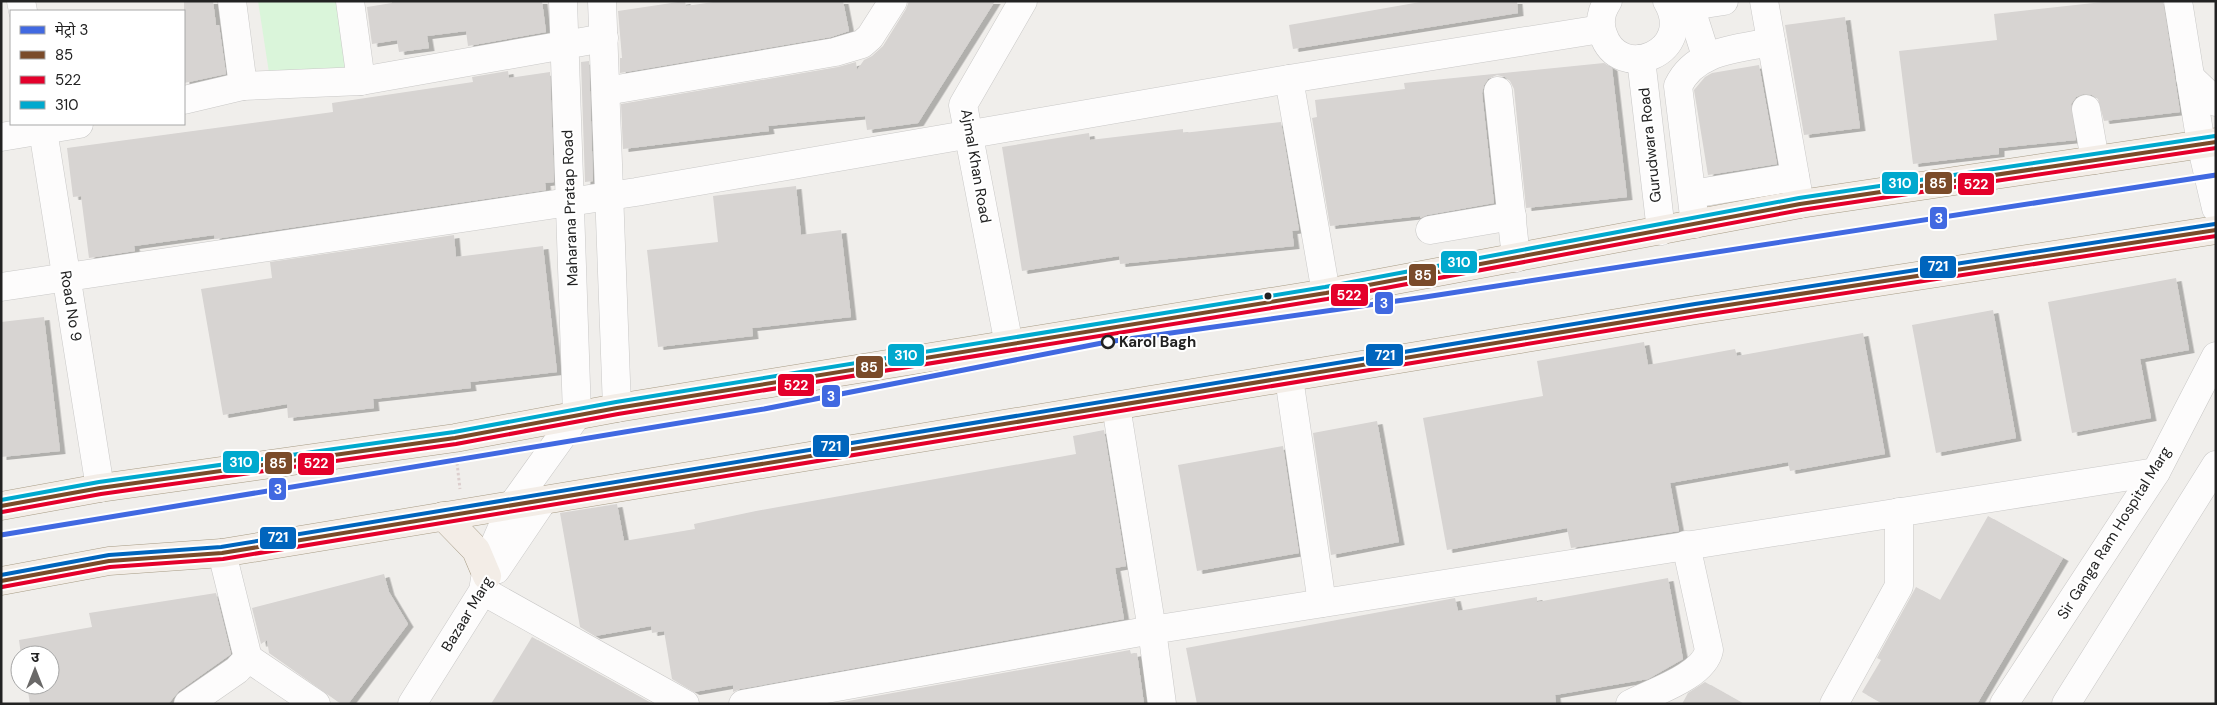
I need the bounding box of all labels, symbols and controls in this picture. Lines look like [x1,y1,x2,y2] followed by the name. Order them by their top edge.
[10,10,185,125] legend
[55,20,88,40] text: मेट्रो 3
[55,45,73,65] text: 85
[55,70,81,90] text: 522
[1634,87,1666,203] street label: Gurudwara Road
[55,95,79,115] text: 310
[956,107,996,225] street label: Ajmal Khan Road
[557,129,583,287] street label: Maharana Pratap Road
[1881,171,1919,195] line badge: 310
[1924,171,1953,195] line badge: 85
[1957,172,1995,196] line badge: 522
[1888,174,1912,192] text: 310
[1929,174,1947,192] text: 85
[1964,175,1988,193] text: 522
[1929,206,1948,230] line badge: 3
[1935,209,1943,227] text: 3
[1440,250,1478,274] line badge: 310
[1447,253,1471,271] text: 310
[1919,255,1957,279] line badge: 721
[1928,257,1948,275] text: 721
[1408,263,1437,287] line badge: 85
[1414,266,1432,284] text: 85
[56,269,86,343] street label: Road No 9
[1330,283,1369,307] line badge: 522
[1337,286,1361,304] text: 522
[1263,291,1273,301] unlabelled marker
[1374,291,1394,315] line badge: 3
[1380,294,1388,312] text: 3
[1119,332,1196,352] place label: Karol Bagh
[1101,335,1115,349] marker: Karol Bagh
[887,343,925,367] line badge: 310
[1365,343,1404,367] line badge: 721
[894,346,918,364] text: 310
[1375,346,1395,364] text: 721
[855,355,884,379] line badge: 85
[860,358,878,376] text: 85
[777,373,815,397] line badge: 522
[784,376,808,394] text: 522
[821,384,841,408] line badge: 3
[827,387,835,405] text: 3
[812,434,850,458] line badge: 721
[821,437,841,455] text: 721
[2052,443,2176,623] street label: Sir Ganga Ram Hospital Marg
[222,450,260,474] line badge: 310
[264,451,293,475] line badge: 85
[297,452,335,476] line badge: 522
[229,453,253,471] text: 310
[269,454,287,472] text: 85
[304,454,328,472] text: 522
[268,477,287,501] line badge: 3
[274,480,282,498] text: 3
[259,526,297,550] line badge: 721
[268,528,288,546] text: 721
[437,573,497,655] street label: Bazaar Marg
[10,645,60,695] north arrow
[31,648,40,666] text: उ

